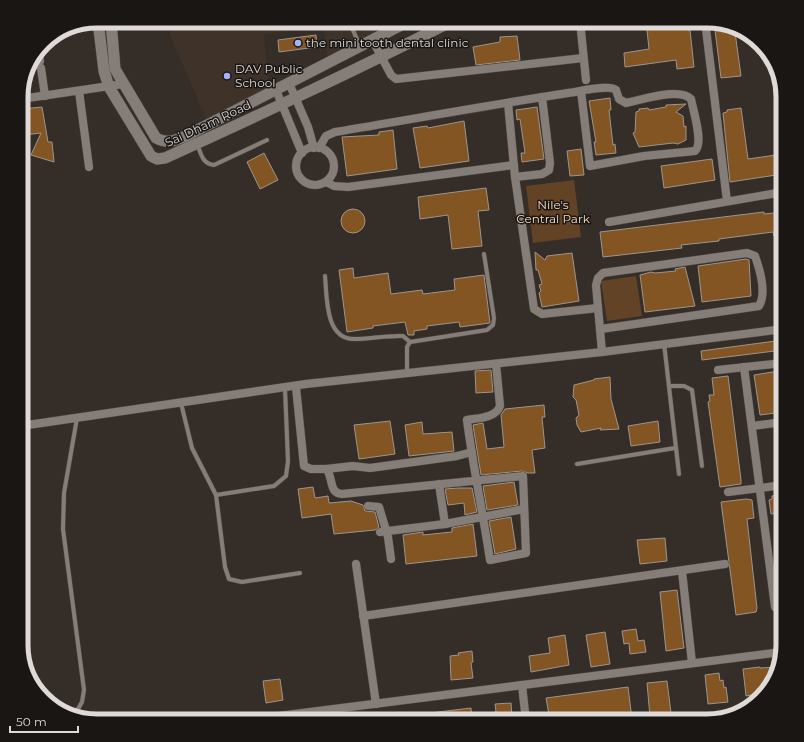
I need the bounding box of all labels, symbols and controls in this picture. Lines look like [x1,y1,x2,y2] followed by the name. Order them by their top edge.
[306,35,469,50] place label: the mini tooth dental clinic
[293,38,303,48] marker: the mini tooth dental clinic
[235,61,303,90] place label: DAV Public School
[222,71,232,81] marker: DAV Public School
[162,97,253,150] street label: Sai Dham Road
[516,197,591,226] park label: Nile's Central Park
[10,708,78,734] scale bar
[16,714,47,729] text: 50 m

